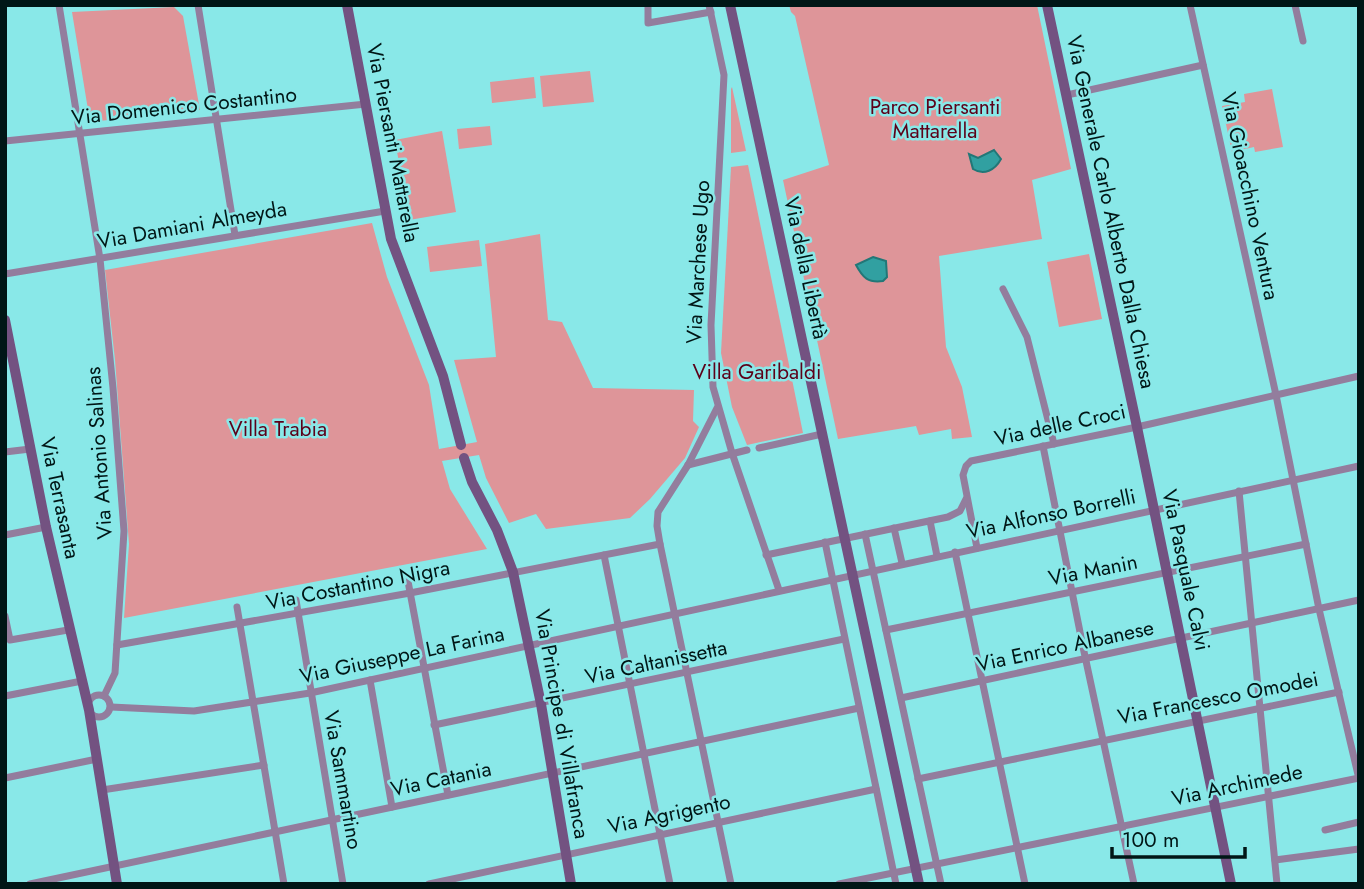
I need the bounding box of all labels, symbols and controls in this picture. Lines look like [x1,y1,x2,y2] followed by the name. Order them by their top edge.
[1059,33,1163,391] street label: Via Generale Carlo Alberto Dalla Chiesa
[359,41,427,245] street label: Via Piersanti Mattarella
[70,79,298,133] street label: Via Domenico Costantino
[1213,89,1287,303] street label: Via Gioacchino Ventura
[870,92,1000,146] park label: Parco Piersanti Mattarella
[679,179,717,345] street label: Via Marchese Ugo
[95,194,289,256] street label: Via Damiani Almeyda
[776,194,836,342] street label: Via della Libertà
[693,357,821,387] park label: Villa Garibaldi
[78,366,120,540] street label: Via Antonio Salinas
[992,396,1128,454] street label: Via delle Croci
[229,414,327,444] park label: Villa Trabia
[32,435,88,561] street label: Via Terrasanta
[964,481,1138,547] street label: Via Alfonso Borrelli
[1154,487,1218,653] street label: Via Pasquale Calvi
[1046,547,1140,593] street label: Via Manin
[264,552,452,618] street label: Via Costantino Nigra
[527,607,597,841] street label: Via Principe di Villafranca
[974,613,1157,679] street label: Via Enrico Albanese
[297,619,507,691] street label: Via Giuseppe La Farina
[582,632,730,692] street label: Via Caltanissetta
[1115,664,1321,732] street label: Via Francesco Omodei
[316,708,370,852] street label: Via Sammartino
[388,754,494,804] street label: Via Catania
[1169,756,1305,813] street label: Via Archimede
[605,786,733,842] street label: Via Agrigento
[1112,816,1245,860] scale bar
[1122,825,1179,855] text: 100 m

